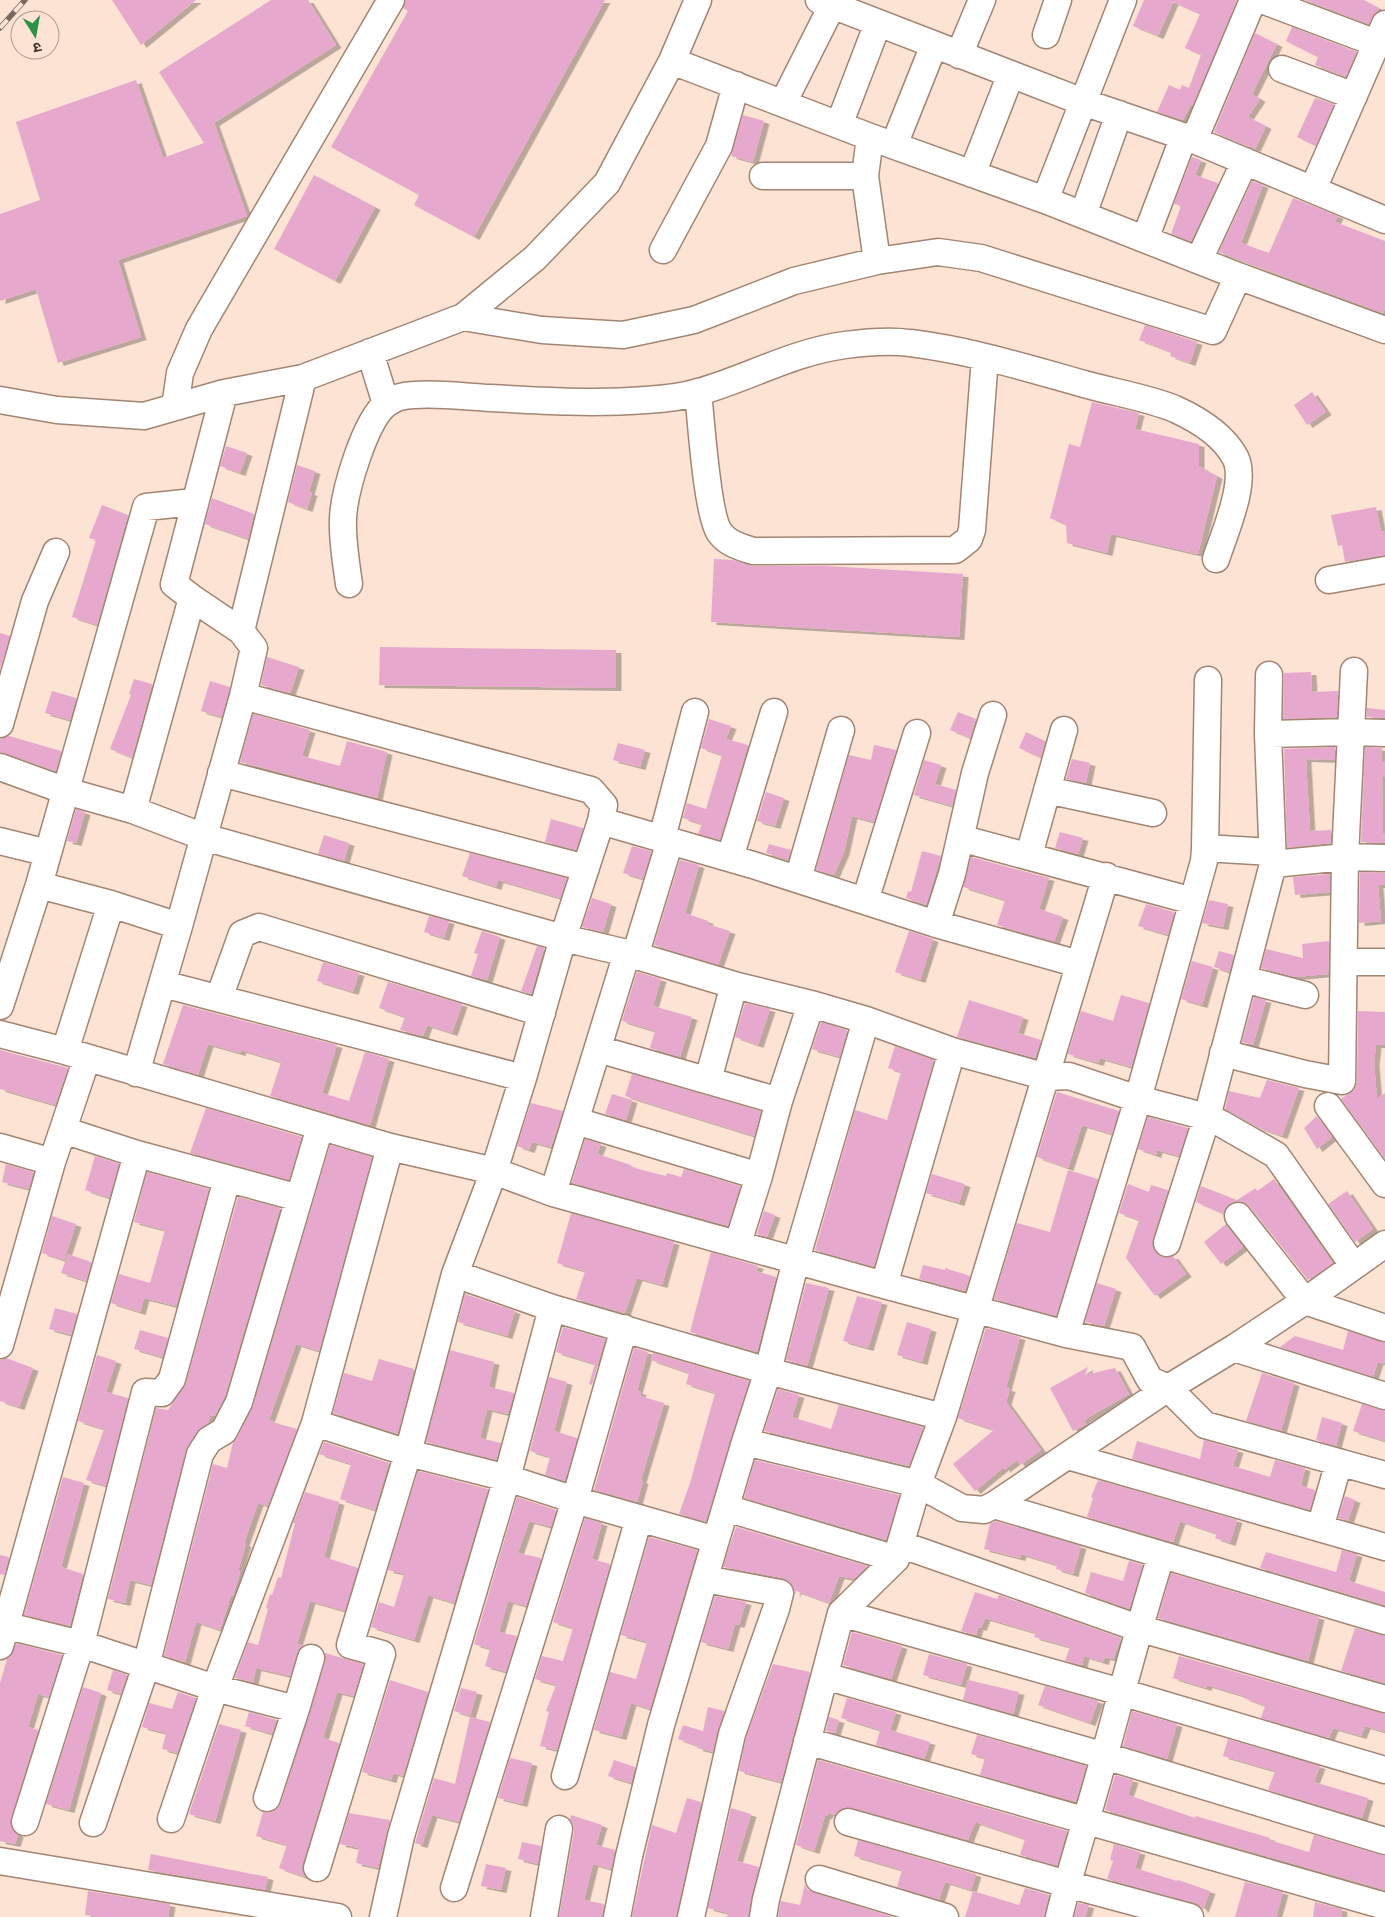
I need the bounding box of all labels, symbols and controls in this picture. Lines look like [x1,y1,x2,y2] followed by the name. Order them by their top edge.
[10,10,60,60] north arrow
[31,39,43,57] text: उ

